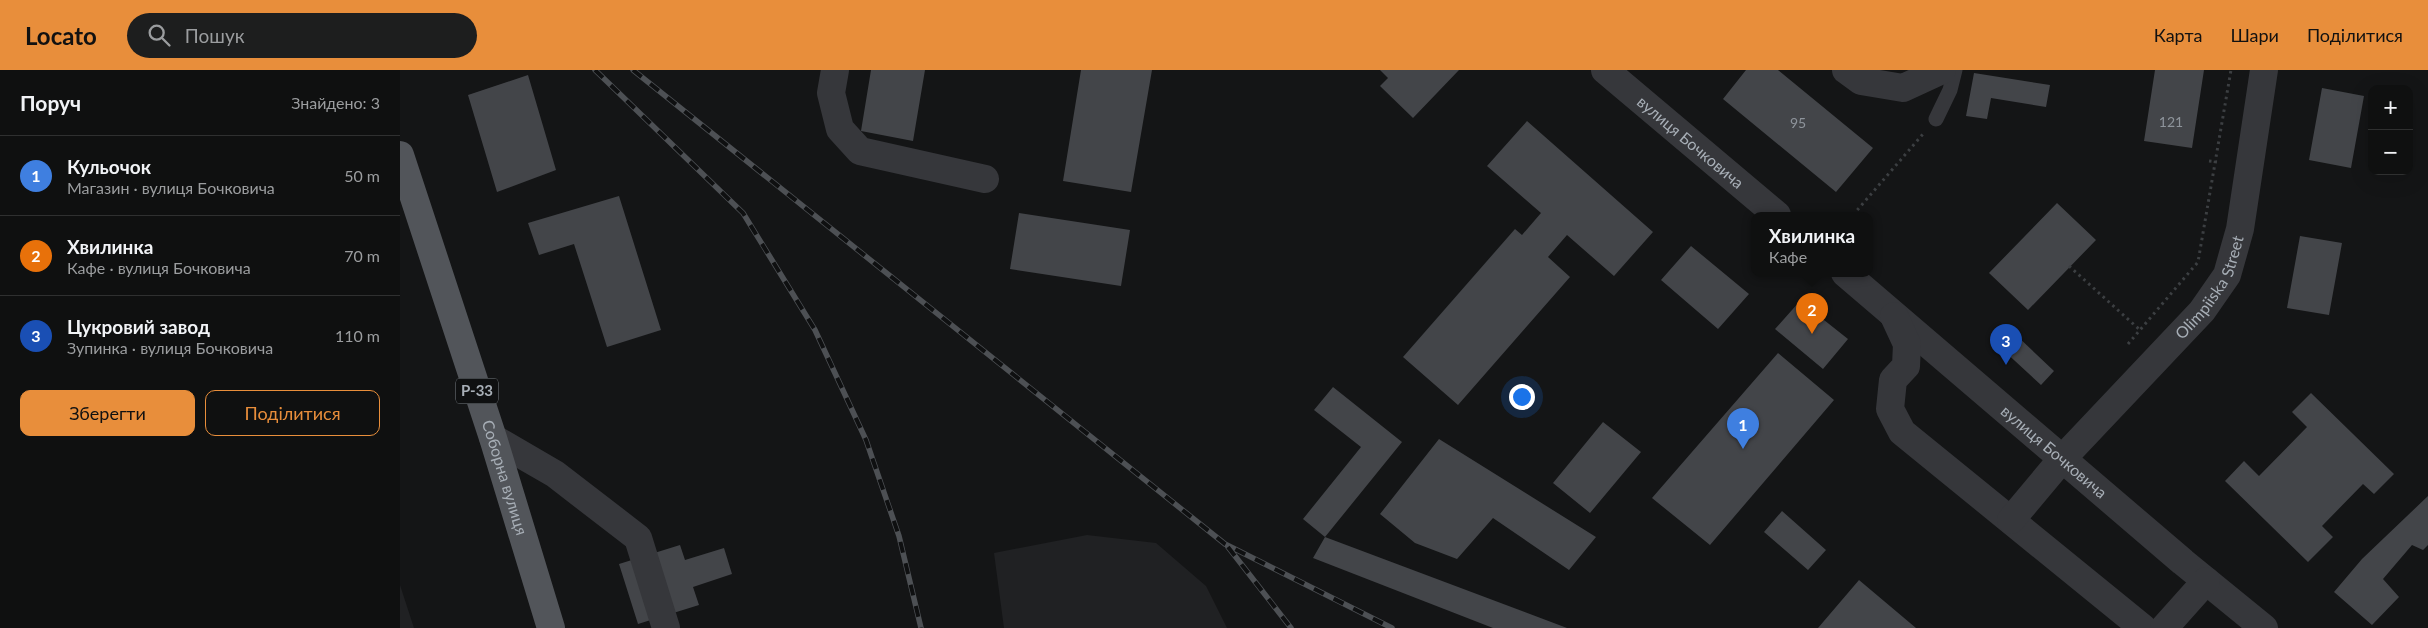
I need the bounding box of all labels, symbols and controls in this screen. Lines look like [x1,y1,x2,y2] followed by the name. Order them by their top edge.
[127,13,477,58] search box
[25,21,97,50] text: Locato
[145,21,173,49] icon: search
[185,24,245,47] text: Пошук
[2154,24,2202,46] text: Карта
[2230,24,2279,46] text: Шари
[2307,24,2403,46] text: Поділитися
[2368,85,2413,175] map controls
[2368,85,2413,130] button: +
[20,90,81,115] text: Поруч
[1634,92,1748,192] street label: вулиця Бочковича
[291,93,380,112] text: Знайдено: 3
[2159,113,2183,130] house number: 121
[1790,114,1806,131] house number: 95
[2368,130,2413,175] button: −
[67,155,151,178] text: Кульочок
[31,166,41,185] text: 1
[344,166,380,185] text: 50 m
[67,178,275,197] text: Магазин · вулиця Бочковича
[1751,212,1873,277] popup
[1769,224,1855,247] text: Хвилинка
[2171,233,2247,343] street label: Olimpiiska Street
[67,235,153,258] text: Хвилинка
[31,246,41,265] text: 2
[344,246,380,265] text: 70 m
[1769,247,1807,266] text: Кафе
[67,258,251,277] text: Кафе · вулиця Бочковича
[1796,293,1828,334] pin: 2
[67,315,210,338] text: Цукровий завод
[1990,324,2022,365] pin: 3
[31,326,41,345] text: 3
[335,326,380,345] text: 110 m
[67,338,273,357] text: Зупинка · вулиця Бочковича
[456,378,498,404] road number: Р-33
[1509,384,1535,410] your location
[20,390,195,436] button: Зберегти
[205,390,380,436] button: Поділитися
[1998,401,2111,502] street label: вулиця Бочковича
[1727,408,1759,449] pin: 1
[479,417,532,537] street label: Соборна вулиця

